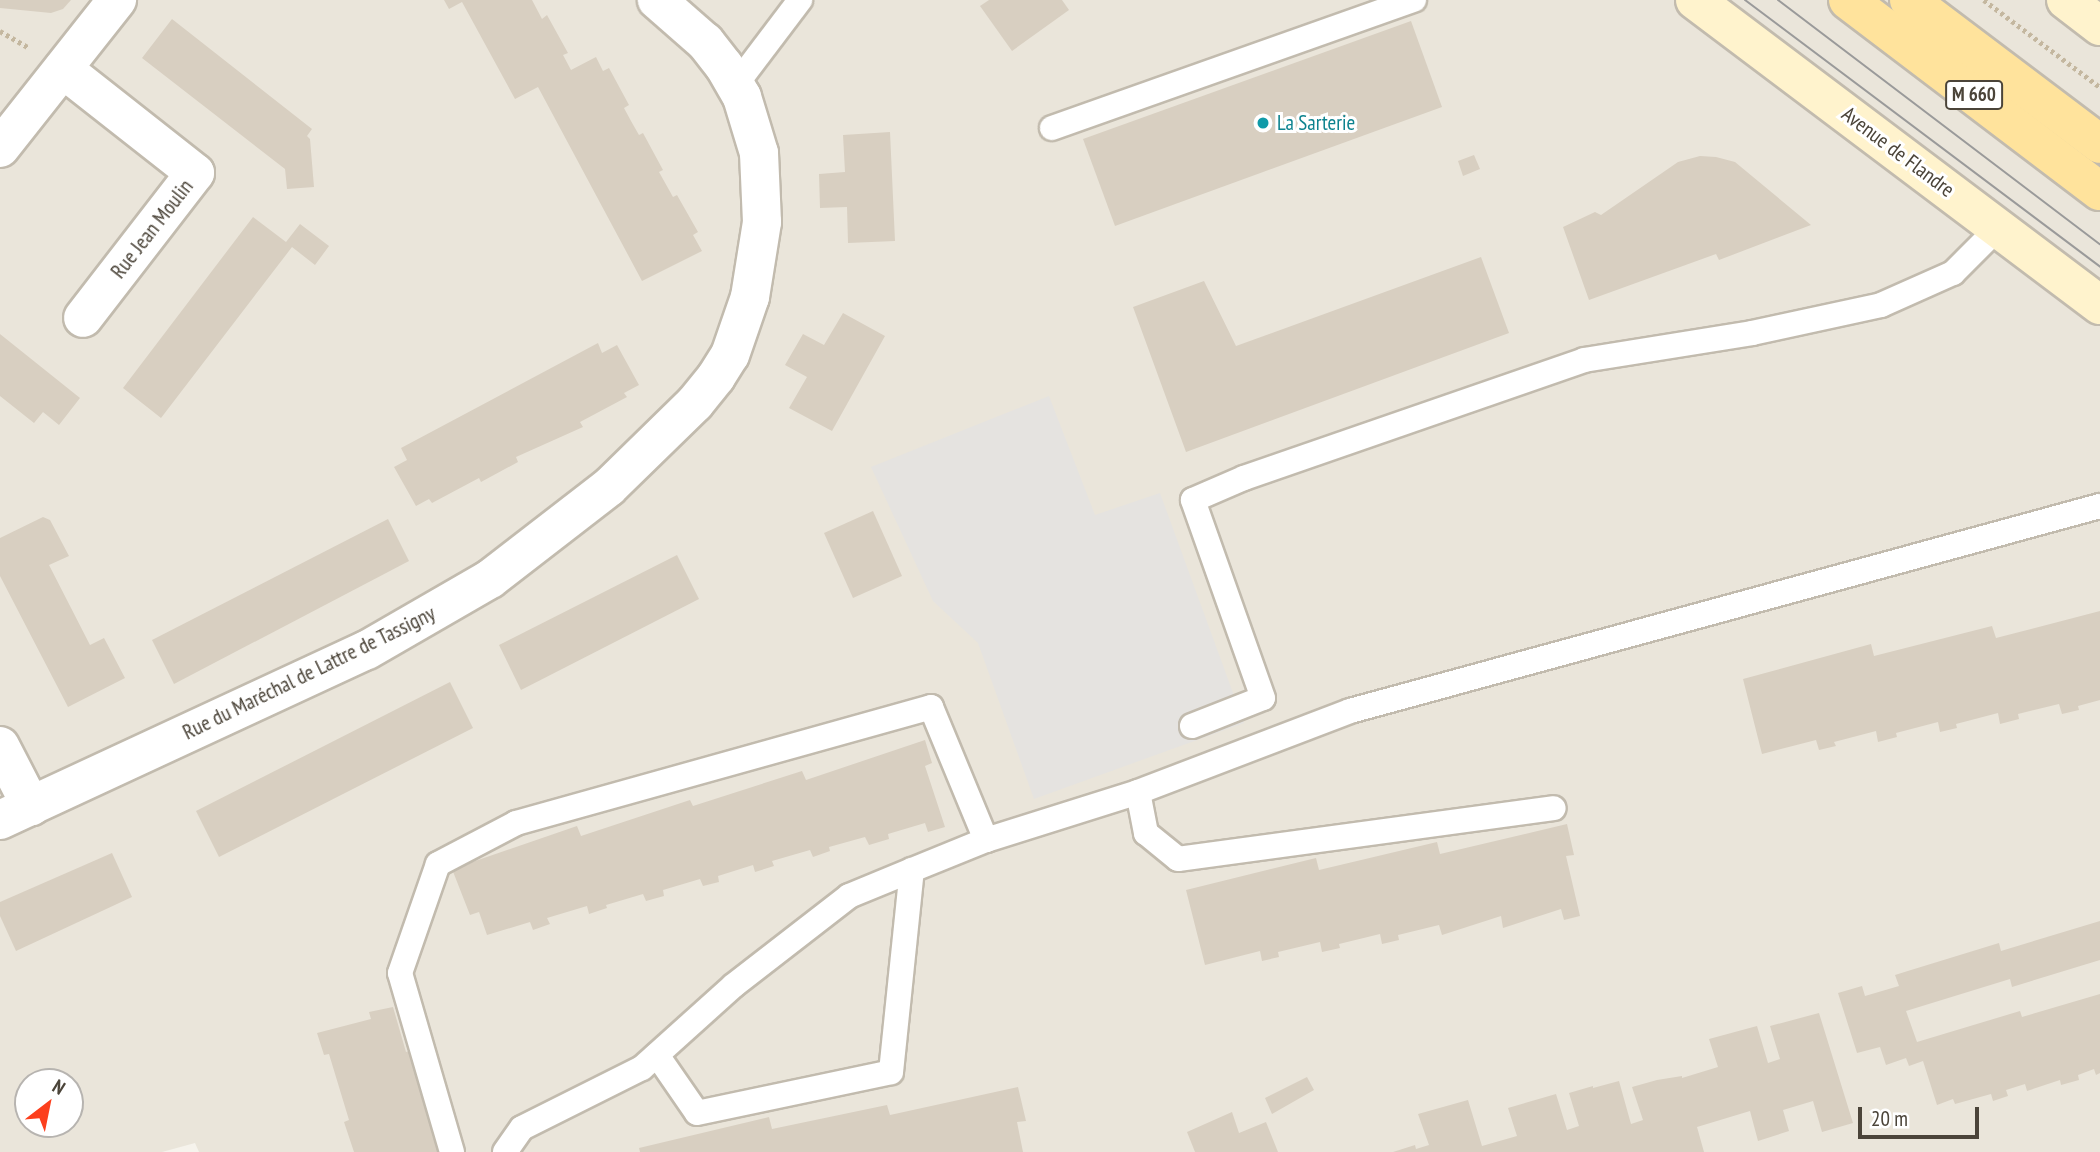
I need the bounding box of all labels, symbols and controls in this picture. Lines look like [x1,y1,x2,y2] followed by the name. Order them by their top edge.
[1944,80,2004,110] road number: M 660
[1837,101,1959,203] street label: Avenue de Flandre
[1277,110,1355,136] place label: La Sarterie
[1255,115,1271,131] marker: La Sarterie
[106,175,198,283] street label: Rue Jean Moulin
[178,601,440,745] street label: Rue du Maréchal de Lattre de Tassigny
[14,1068,84,1138] north arrow
[48,1074,70,1100] text: N
[1862,1092,1983,1136] scale bar
[1871,1105,1908,1132] text: 20 m

